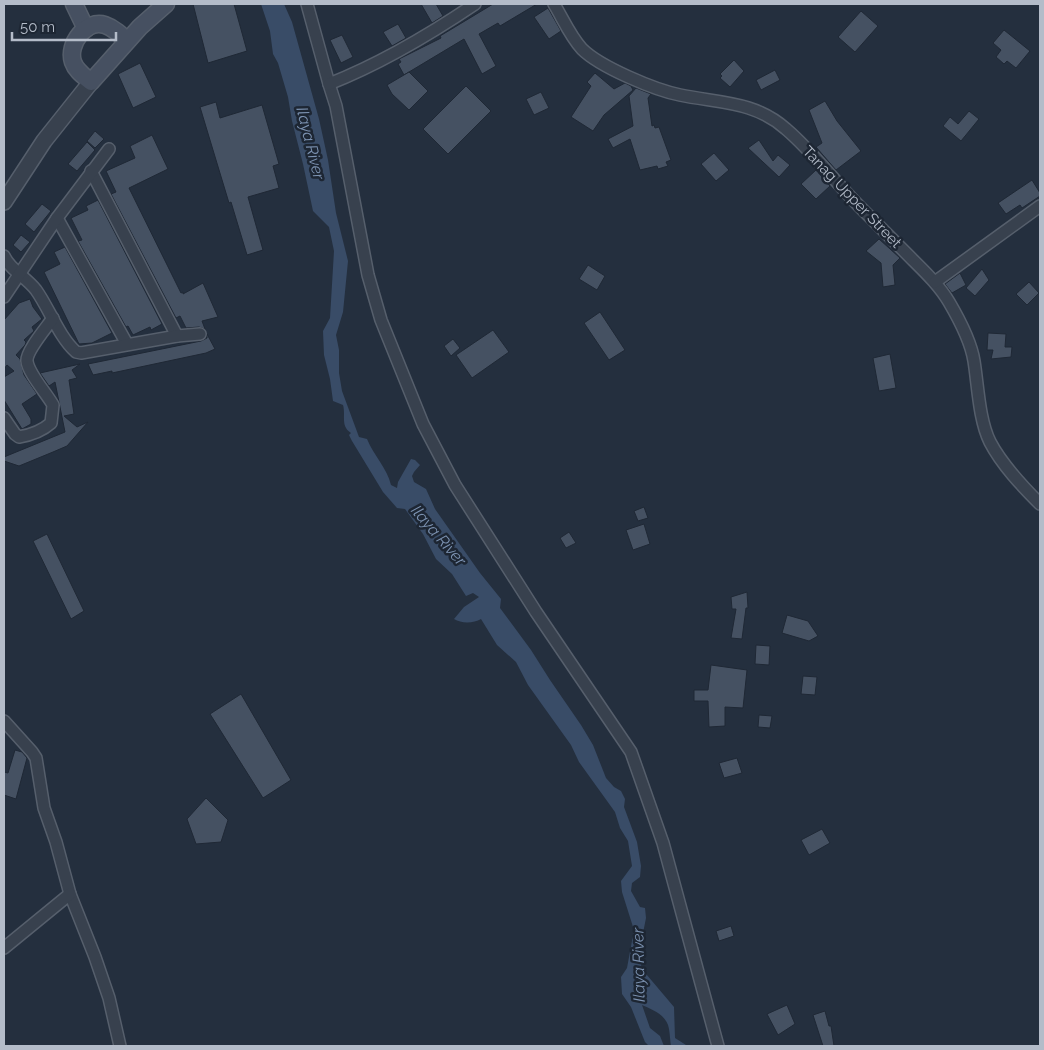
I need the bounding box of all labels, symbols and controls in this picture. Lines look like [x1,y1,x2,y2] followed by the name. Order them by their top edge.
[12,10,116,42] scale bar
[20,18,55,36] text: 50 m
[292,105,329,182] water label: Ilaya River
[799,142,905,252] street label: Tanag Upper Street
[407,501,470,570] water label: Ilaya River
[628,927,649,1002] water label: Ilaya River

